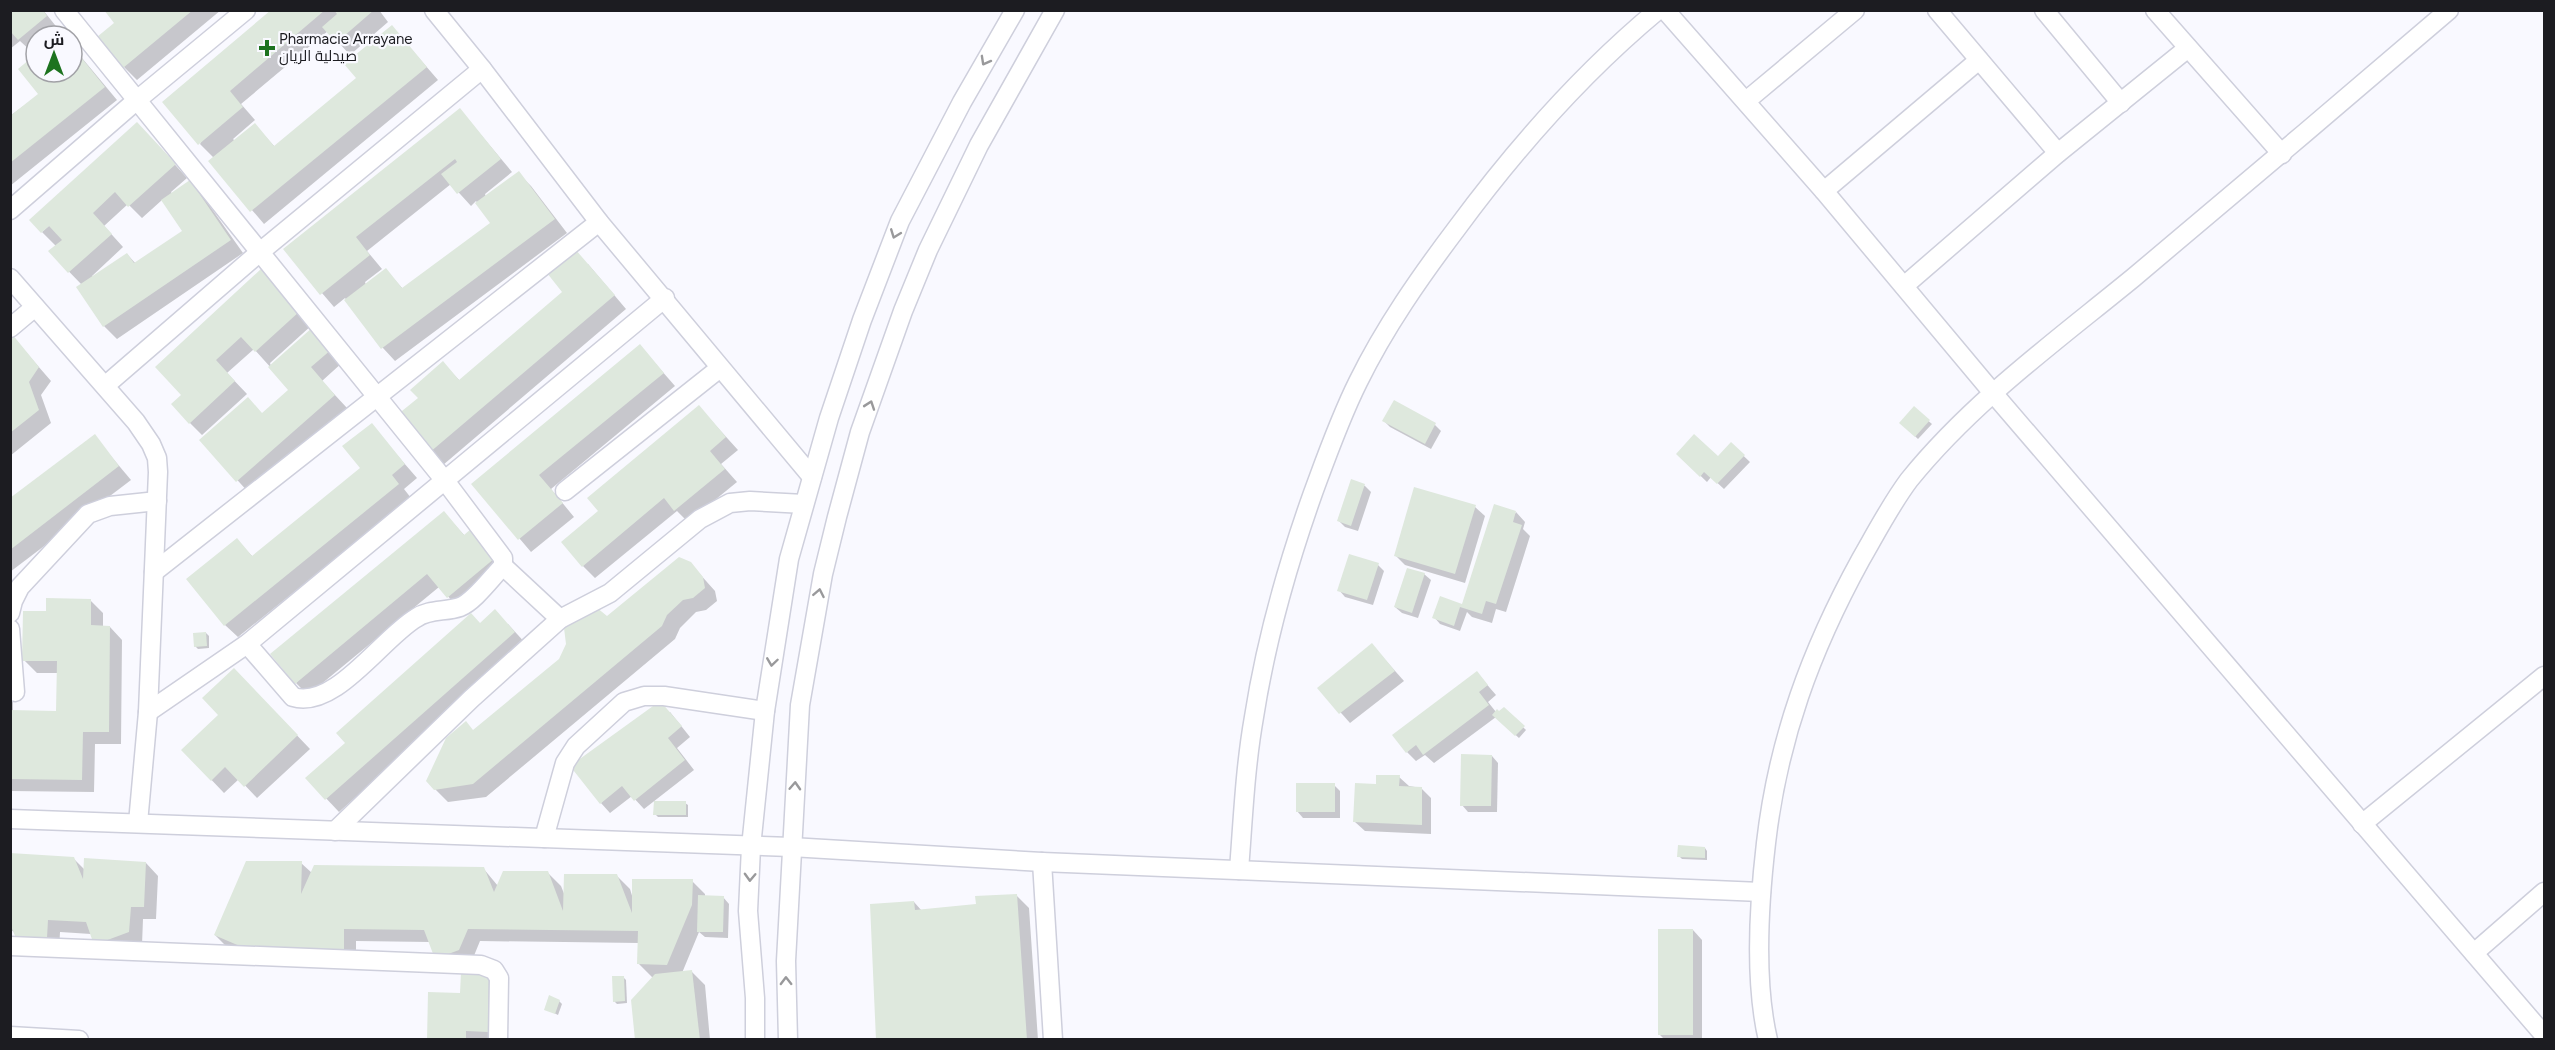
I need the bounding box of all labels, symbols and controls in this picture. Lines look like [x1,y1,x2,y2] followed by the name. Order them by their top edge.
[24,24,84,84] north arrow
[44,30,64,49] text: ش
[279,30,412,66] place label: Pharmacie Arrayane صيدلية الريان
[260,41,274,55] marker: Pharmacie Arrayane صيدلية الريان
[981,55,992,65] one-way arrow
[890,228,902,239] one-way arrow
[862,400,875,411] one-way arrow
[812,588,825,598] one-way arrow
[767,658,779,667] one-way arrow
[788,782,801,791] one-way arrow
[743,873,756,882] one-way arrow
[780,977,792,986] one-way arrow

